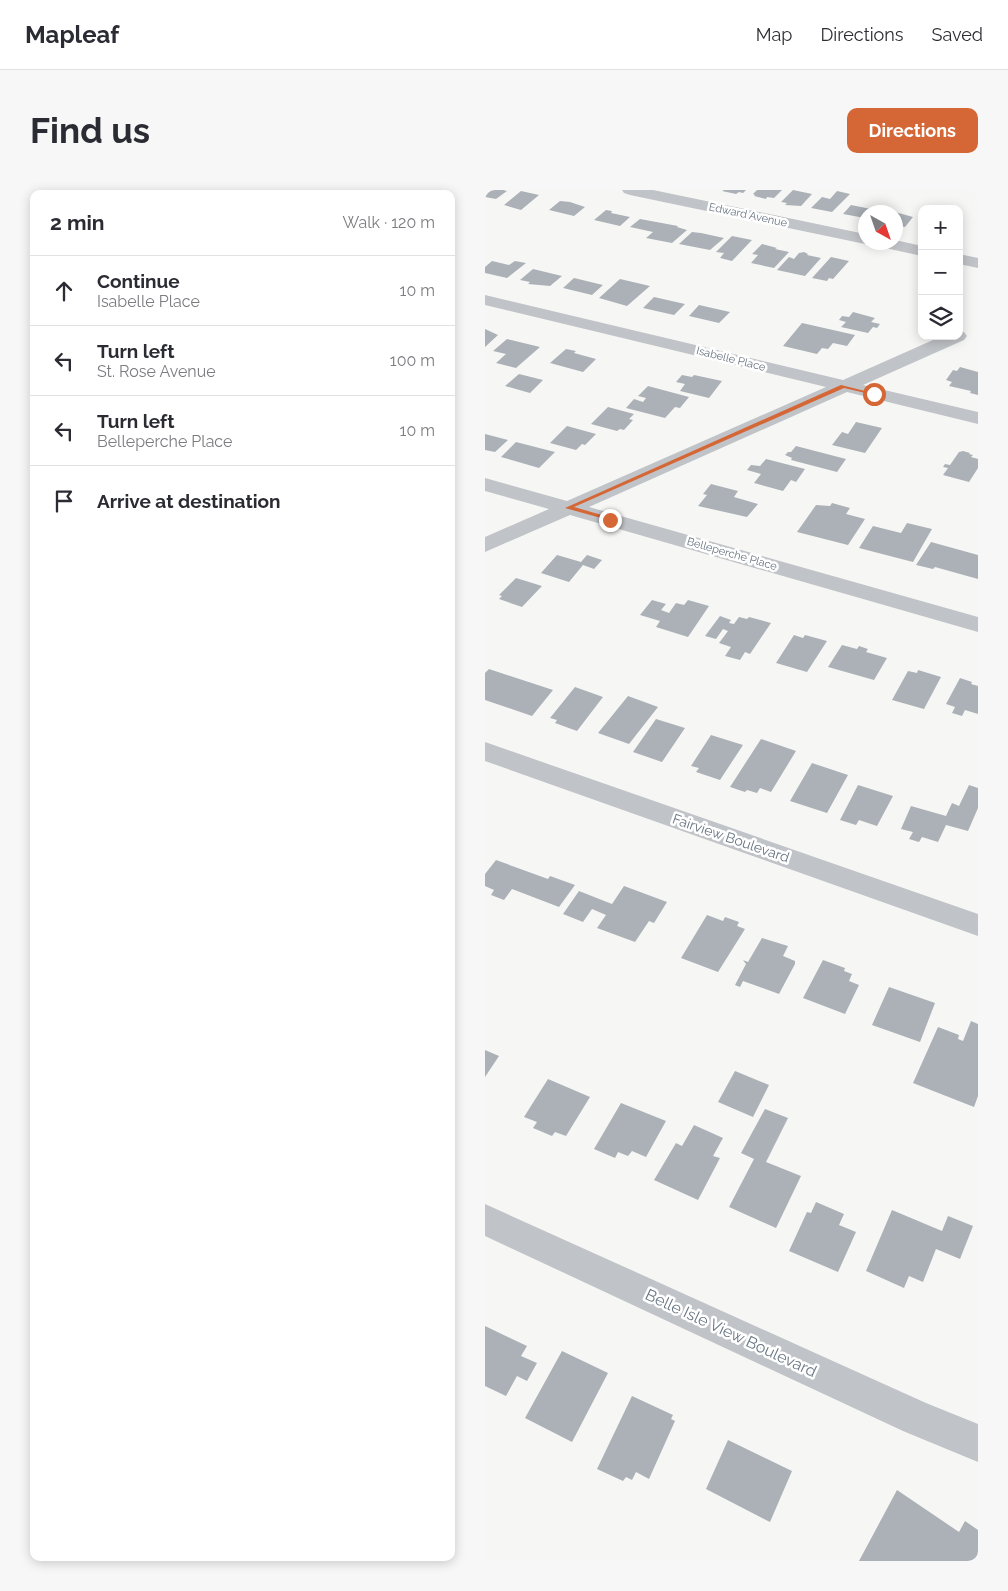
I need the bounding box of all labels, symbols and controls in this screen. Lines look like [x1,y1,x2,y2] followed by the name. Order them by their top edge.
[25,20,119,49] text: Mapleaf
[756,24,792,45] text: Map
[820,24,904,45] text: Directions
[932,24,983,45] text: Saved
[847,108,978,153] button: Directions
[30,110,150,151] text: Find us
[708,200,789,230] street label: Edward Avenue
[858,205,903,250] north arrow
[918,205,963,340] map controls
[918,205,963,250] button: +
[50,210,104,235] text: 2 min
[343,213,435,232] text: Walk · 120 m
[918,250,963,295] button: −
[97,270,180,292] text: Continue
[50,277,78,305] icon: ahead
[400,281,435,300] text: 10 m
[97,292,200,311] text: Isabelle Place
[918,295,963,340] button: layers
[97,340,174,362] text: Turn left
[695,344,767,374] street label: Isabelle Place
[50,347,78,375] icon: left
[390,351,435,370] text: 100 m
[97,362,216,381] text: St. Rose Avenue
[863,383,886,406] route start
[97,410,174,432] text: Turn left
[50,417,78,445] icon: left
[400,421,435,440] text: 10 m
[97,432,232,451] text: Belleperche Place
[50,487,78,515] icon: arrive
[97,490,281,512] text: Arrive at destination
[599,509,622,532] route end
[685,535,779,573] street label: Belleperche Place
[671,811,791,865] street label: Fairview Boulevard
[642,1285,820,1381] street label: Belle Isle View Boulevard

